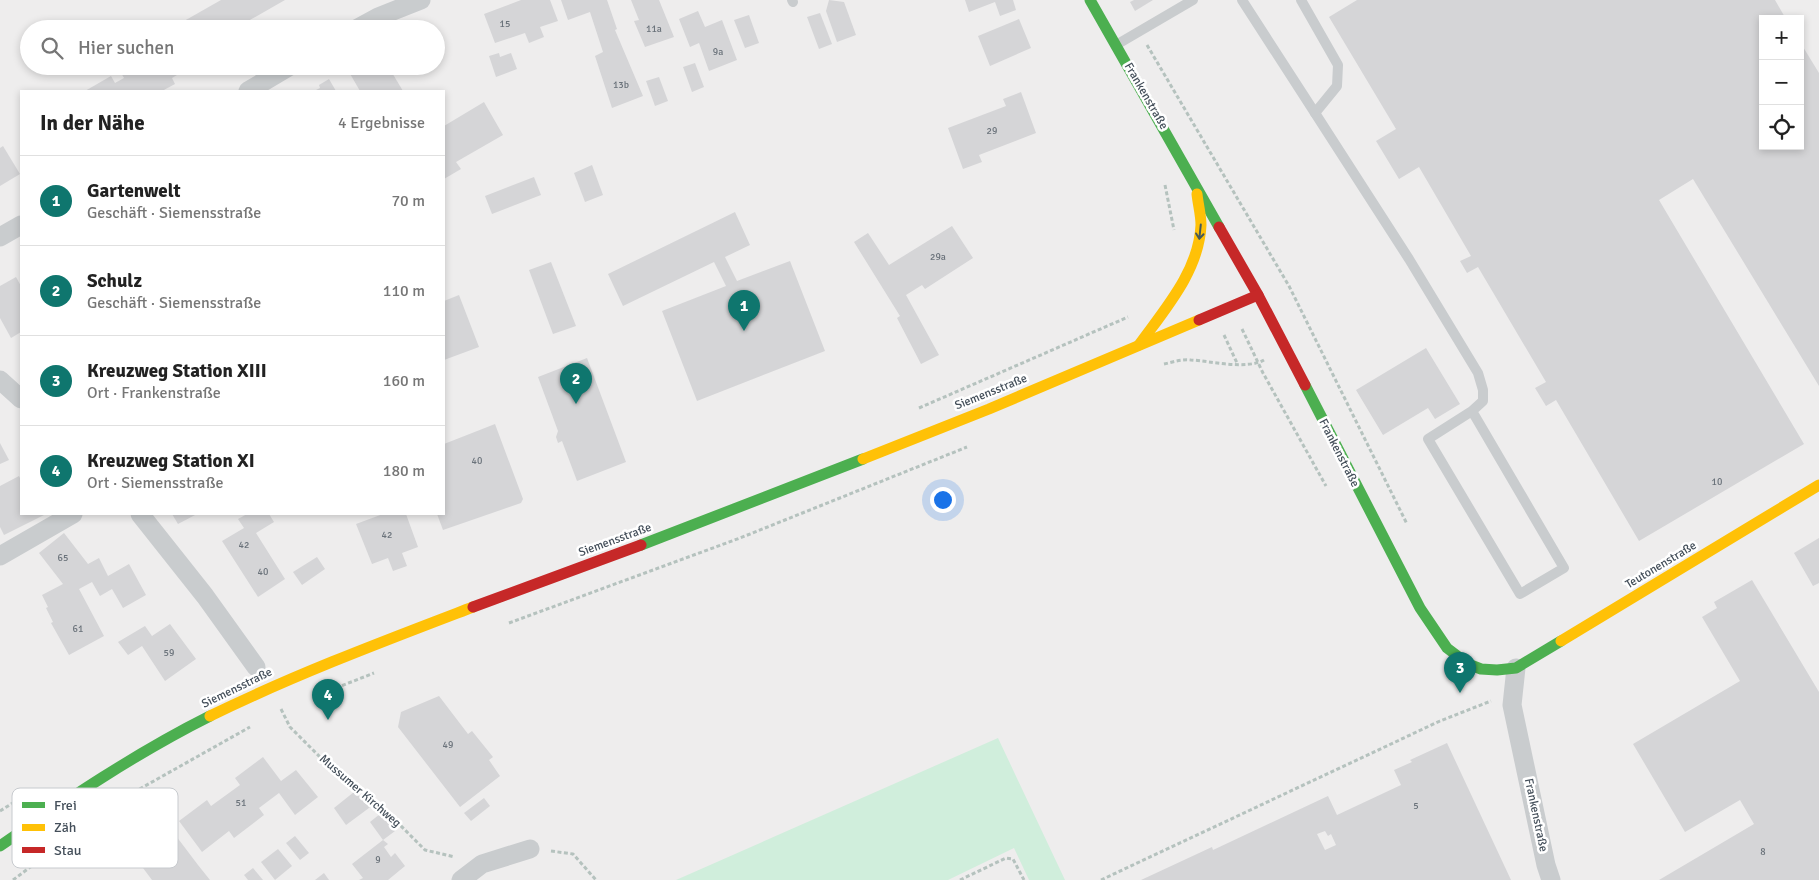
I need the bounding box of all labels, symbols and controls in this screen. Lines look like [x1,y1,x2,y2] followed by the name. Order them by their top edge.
[1759,15,1804,150] map controls
[1759,15,1804,60] button: +
[500,18,510,30] house number: 15
[20,20,445,75] search box
[646,23,662,35] house number: 11a
[38,34,66,62] icon: search
[78,36,174,60] text: Hier suchen
[713,46,723,58] house number: 9a
[1121,60,1171,132] street label: Frankenstraße
[1759,60,1804,105] button: −
[613,79,629,91] house number: 13b
[1759,105,1804,150] button: locate
[40,110,145,136] text: In der Nähe
[338,113,425,133] text: 4 Ergebnisse
[987,125,997,137] house number: 29
[87,179,181,203] text: Gartenwelt
[52,191,60,211] text: 1
[391,191,425,211] text: 70 m
[87,203,261,223] text: Geschäft · Siemensstraße
[1195,223,1205,239] one-way arrow
[930,251,946,263] house number: 29a
[87,269,142,293] text: Schulz
[52,281,60,301] text: 2
[383,281,425,301] text: 110 m
[728,290,760,331] pin: 1
[87,293,261,313] text: Geschäft · Siemensstraße
[87,359,267,383] text: Kreuzweg Station XIII
[560,363,592,404] pin: 2
[52,371,60,391] text: 3
[383,371,425,391] text: 160 m
[953,371,1029,413] street label: Siemensstraße
[87,383,221,403] text: Ort · Frankenstraße
[1315,416,1363,490] street label: Frankenstraße
[87,449,255,473] text: Kreuzweg Station XI
[472,455,482,467] house number: 40
[52,461,60,481] text: 4
[383,461,425,481] text: 180 m
[87,473,224,493] text: Ort · Siemensstraße
[1712,476,1722,488] house number: 10
[930,487,956,513] your location
[576,520,654,560] street label: Siemensstraße
[382,529,392,541] house number: 42
[1623,538,1699,592] street label: Teutonenstraße
[239,539,249,551] house number: 42
[58,552,68,564] house number: 65
[258,566,268,578] house number: 40
[73,623,83,635] house number: 61
[164,647,174,659] house number: 59
[1444,652,1476,693] pin: 3
[199,664,275,712] street label: Siemensstraße
[312,679,344,720] pin: 4
[443,739,453,751] house number: 49
[316,751,404,831] street label: Mussumer Kirchweg
[1521,777,1551,853] street label: Frankenstraße
[12,788,178,868] legend
[54,797,77,814] text: Frei
[236,797,246,809] house number: 51
[1413,800,1419,812] house number: 5
[54,819,76,836] text: Zäh
[54,842,81,859] text: Stau
[1760,846,1766,858] house number: 8
[375,854,381,866] house number: 9

